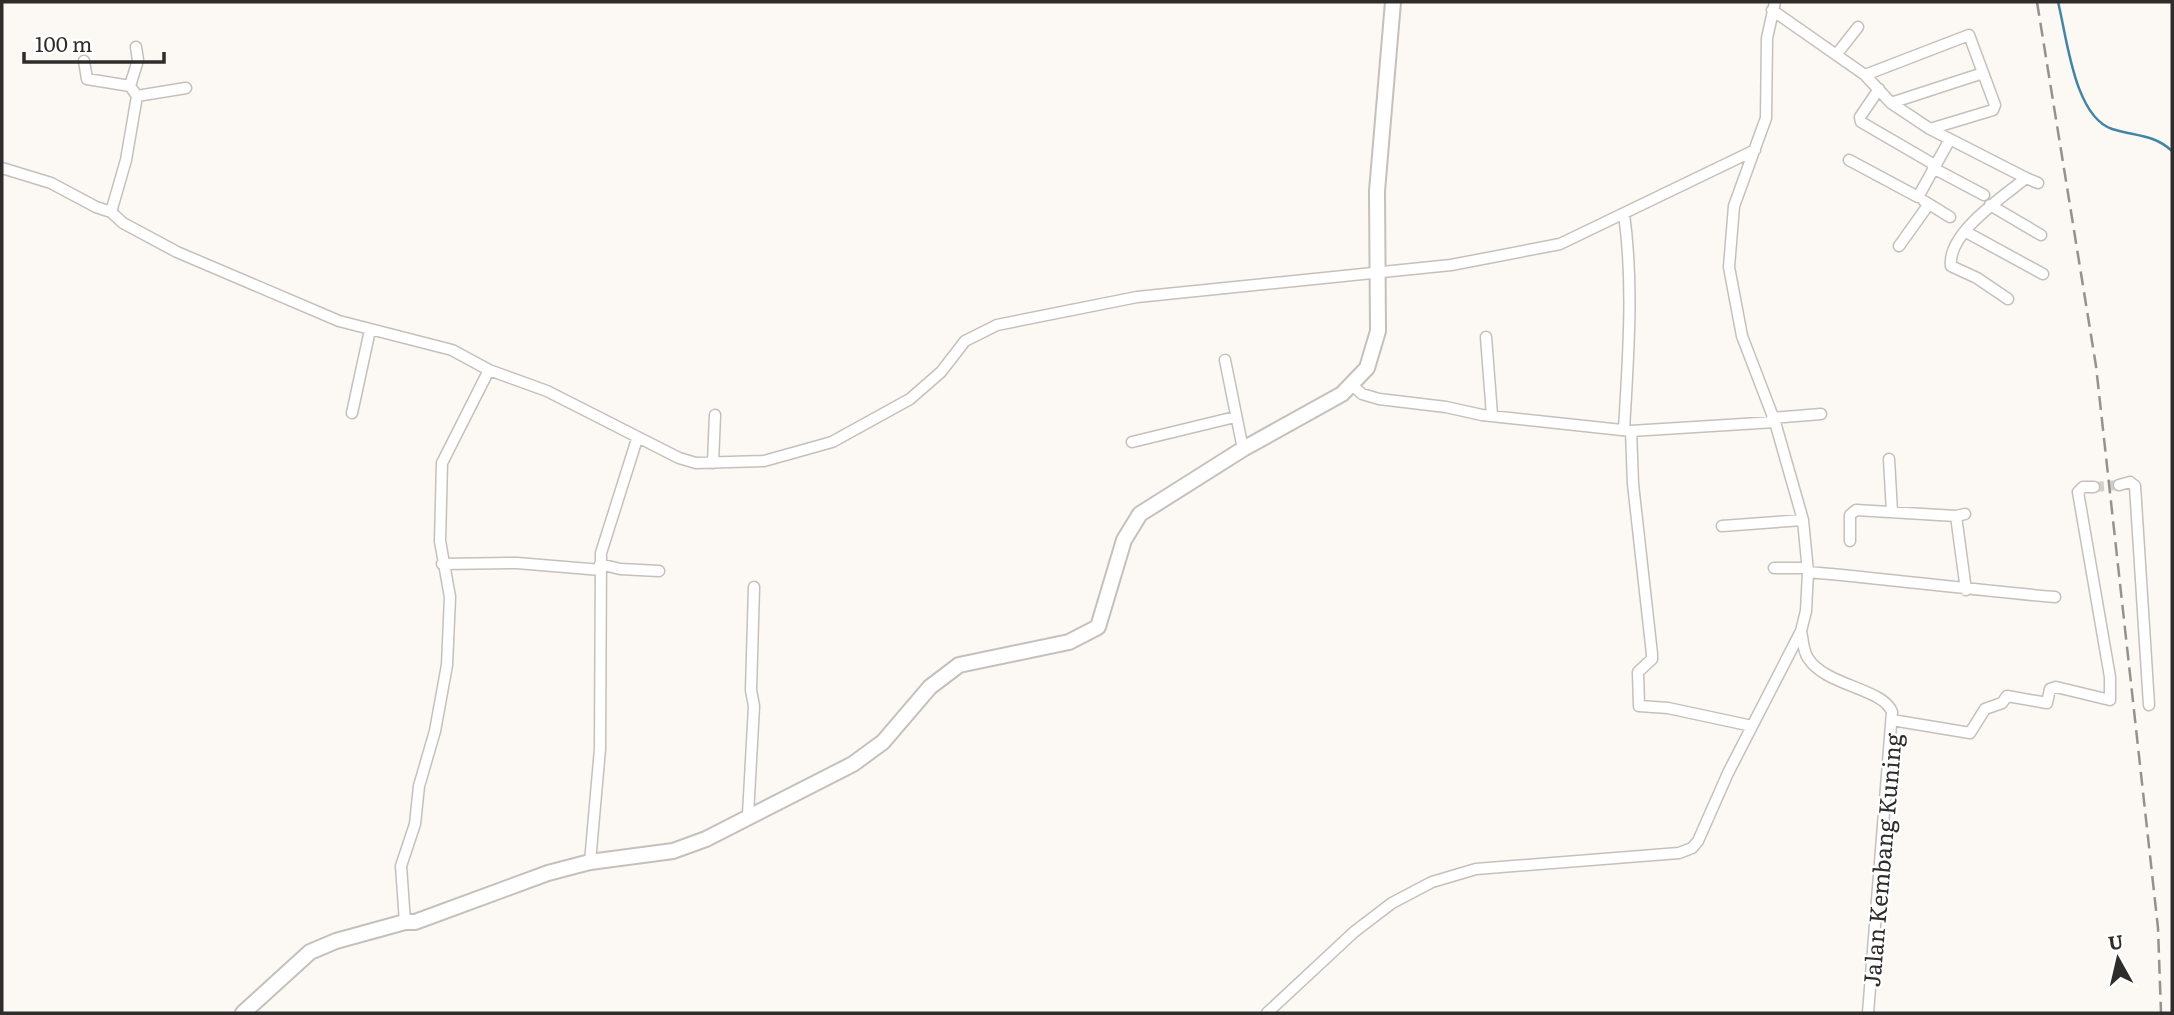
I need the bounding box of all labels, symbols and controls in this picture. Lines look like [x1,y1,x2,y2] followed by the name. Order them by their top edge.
[24,21,164,65] scale bar
[35,27,92,58] text: 100 m
[1853,731,1909,988] street label: Jalan Kembang Kuning
[2083,924,2153,994] north arrow
[2106,926,2125,956] text: U

